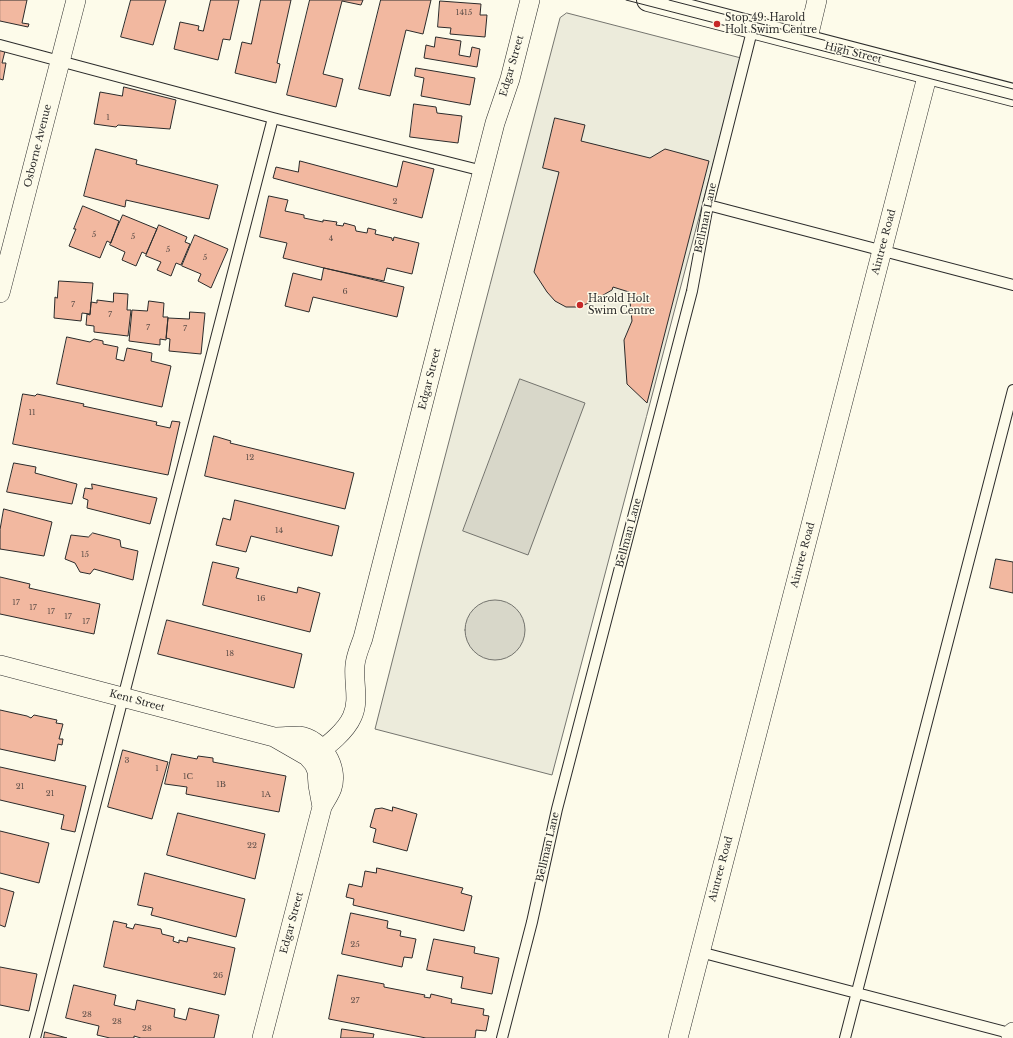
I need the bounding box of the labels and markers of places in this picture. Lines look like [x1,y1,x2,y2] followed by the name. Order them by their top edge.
[725,12,817,36] place label: Stop 49: Harold Holt Swim Centre
[712,19,722,29] marker: Stop 49: Harold Holt Swim Centre
[588,293,655,316] place label: Harold Holt Swim Centre
[575,300,585,310] marker: Harold Holt Swim Centre

